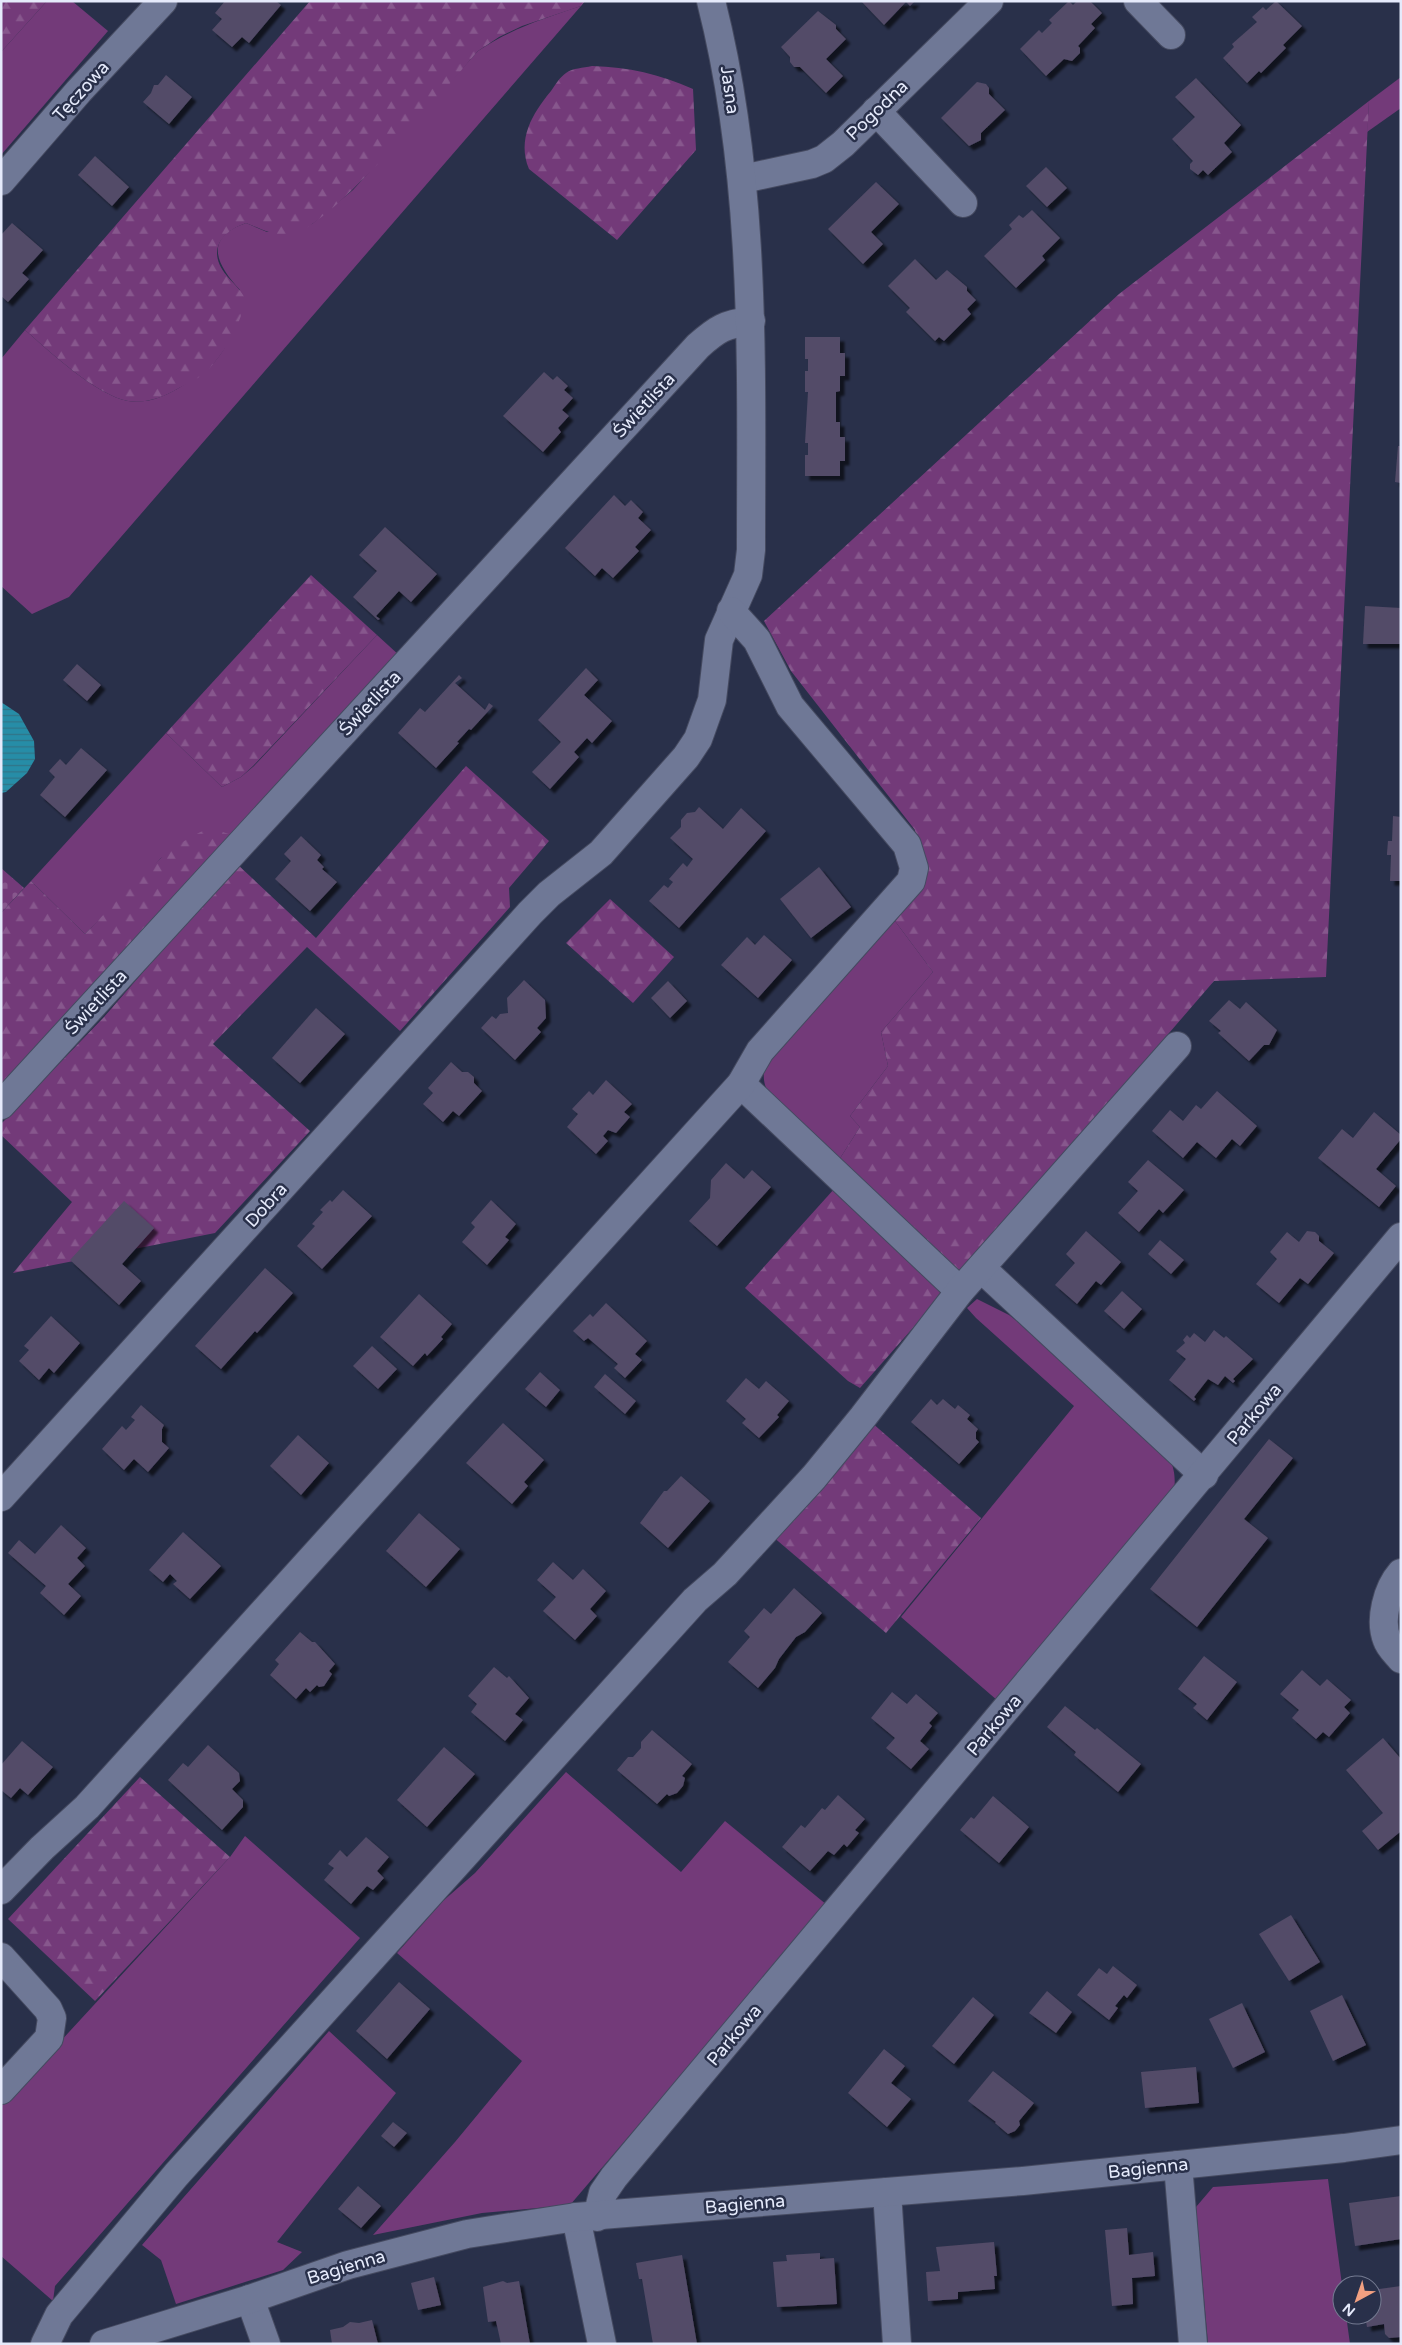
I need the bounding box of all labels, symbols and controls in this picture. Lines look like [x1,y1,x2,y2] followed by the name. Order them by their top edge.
[48,56,114,126] street label: Tęczowa
[716,65,744,115] street label: Jasna
[841,75,913,145] street label: Pogodna
[608,368,680,442] street label: Świetlista
[334,666,406,740] street label: Świetlista
[60,965,132,1039] street label: Świetlista
[240,1178,292,1232] street label: Dobra
[1222,1379,1286,1449] street label: Parkowa
[962,1690,1026,1760] street label: Parkowa
[702,2000,766,2070] street label: Parkowa
[1107,2153,1189,2183] street label: Bagienna
[704,2190,786,2218] street label: Bagienna
[304,2245,388,2289] street label: Bagienna
[1332,2275,1382,2325] north arrow
[1339,2299,1359,2320] text: N

